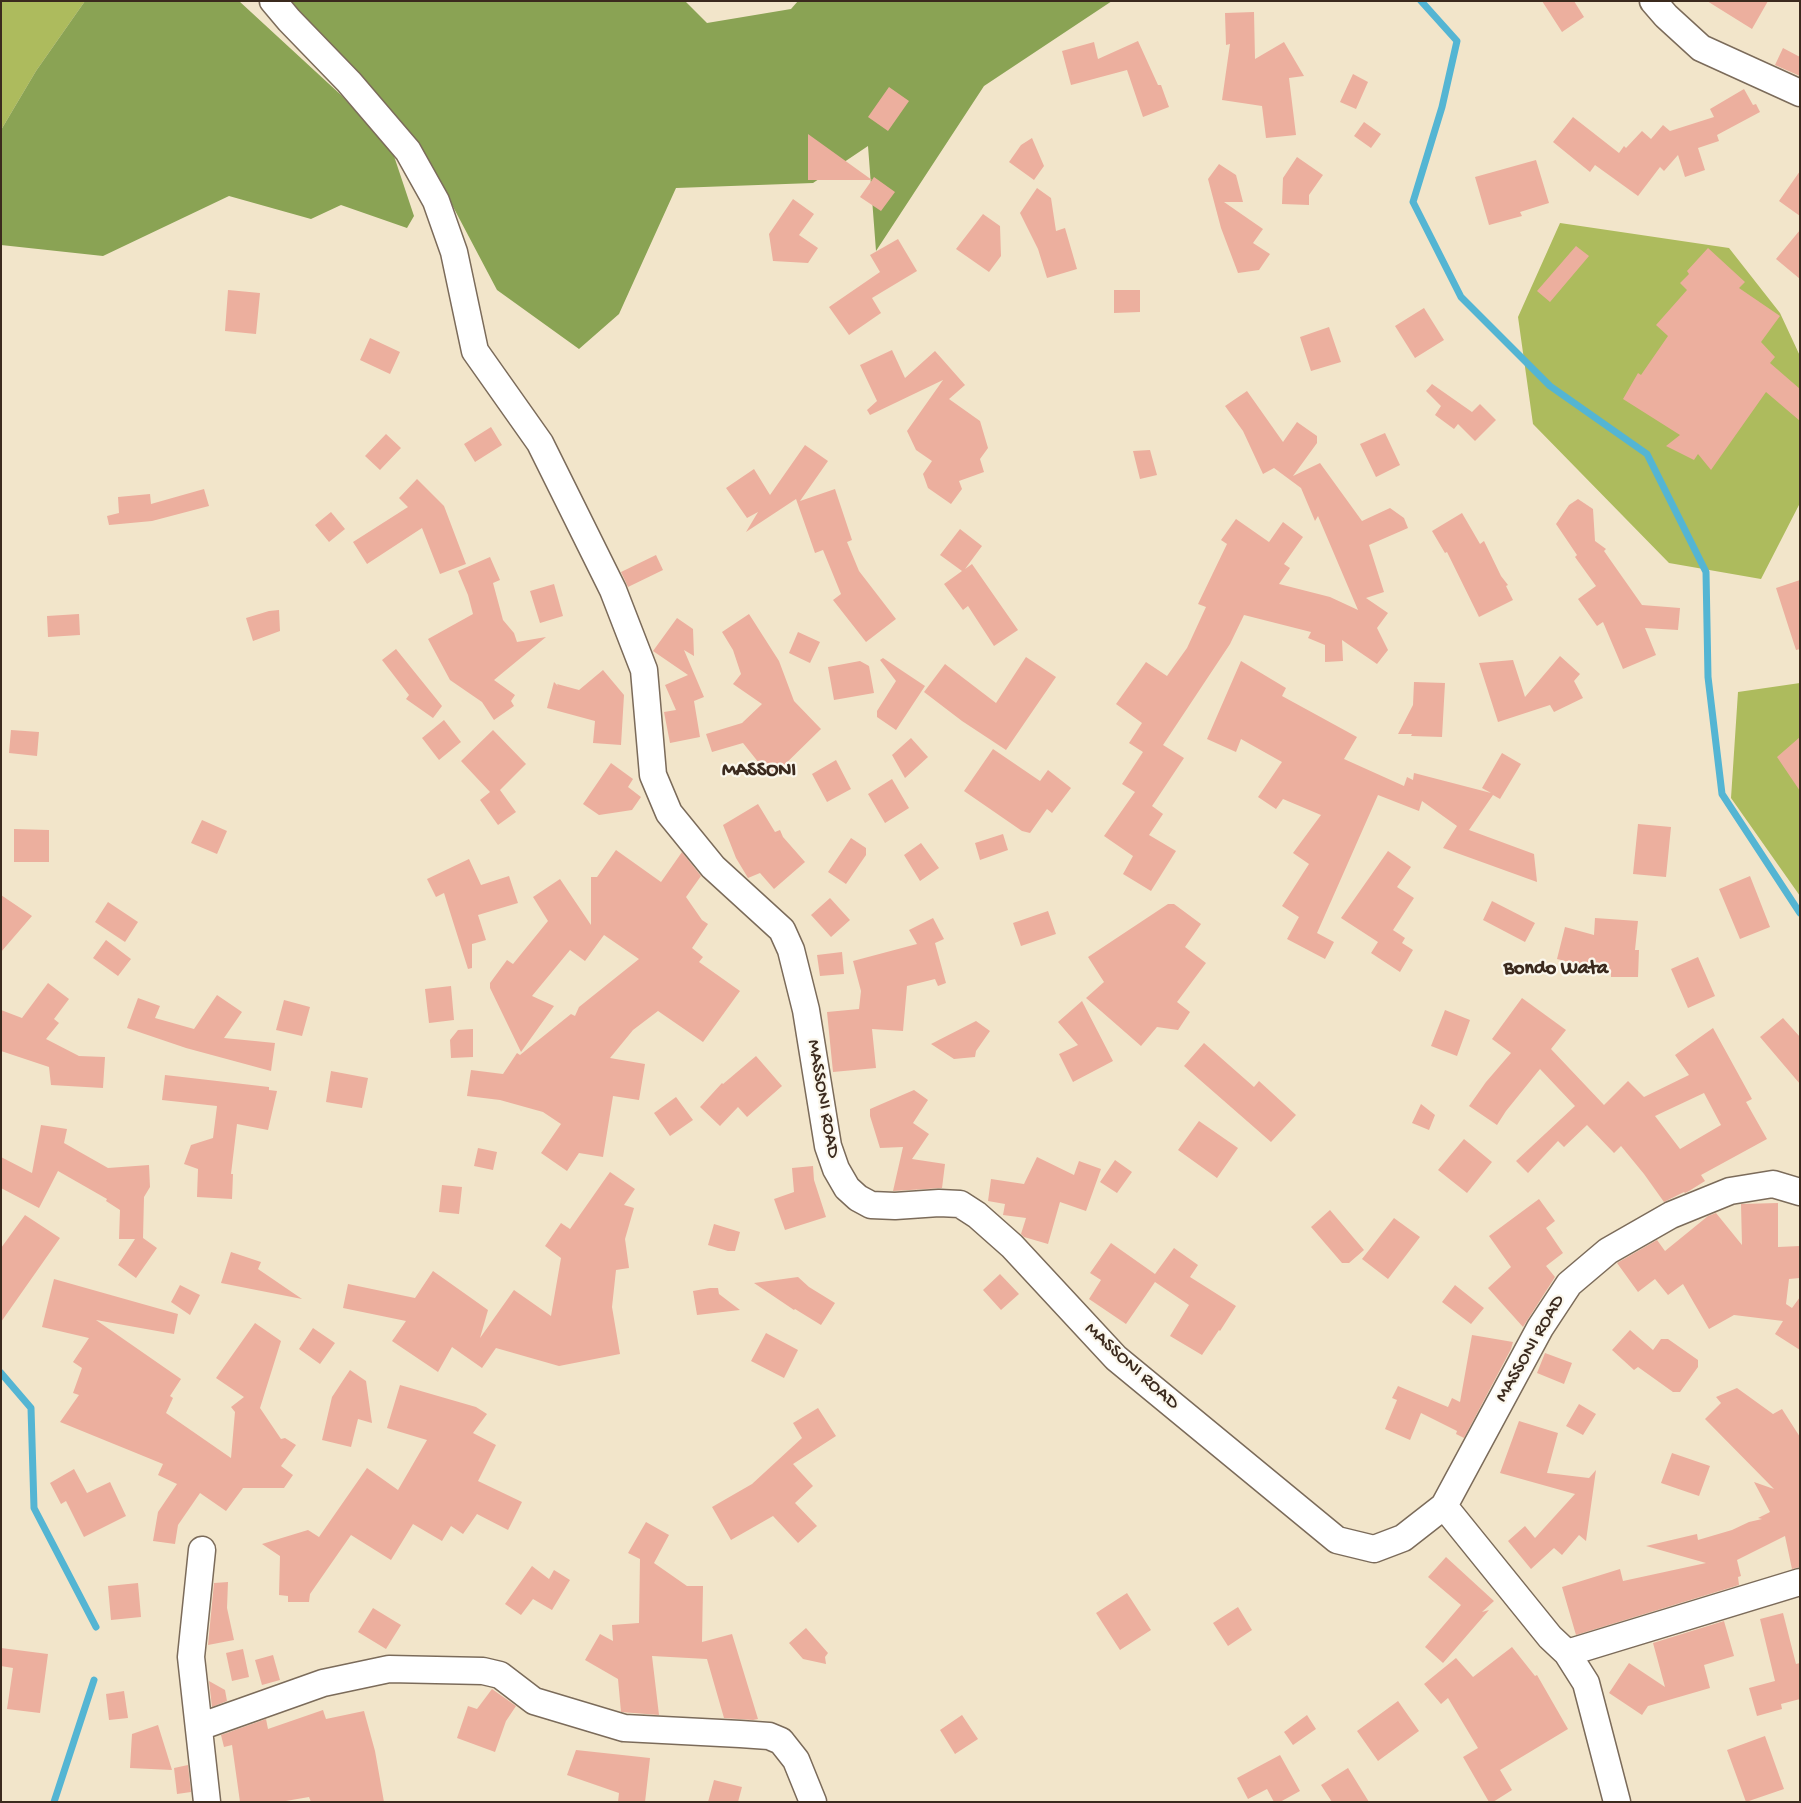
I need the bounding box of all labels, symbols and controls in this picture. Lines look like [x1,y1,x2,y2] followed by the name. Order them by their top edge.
[722,760,796,784] district label: MASSONI
[1504,958,1608,982] district label: Bondo Wata
[800,1038,844,1160] street label: MASSONI ROAD
[1491,1291,1571,1407] street label: MASSONI ROAD
[1079,1318,1183,1416] street label: MASSONI ROAD

